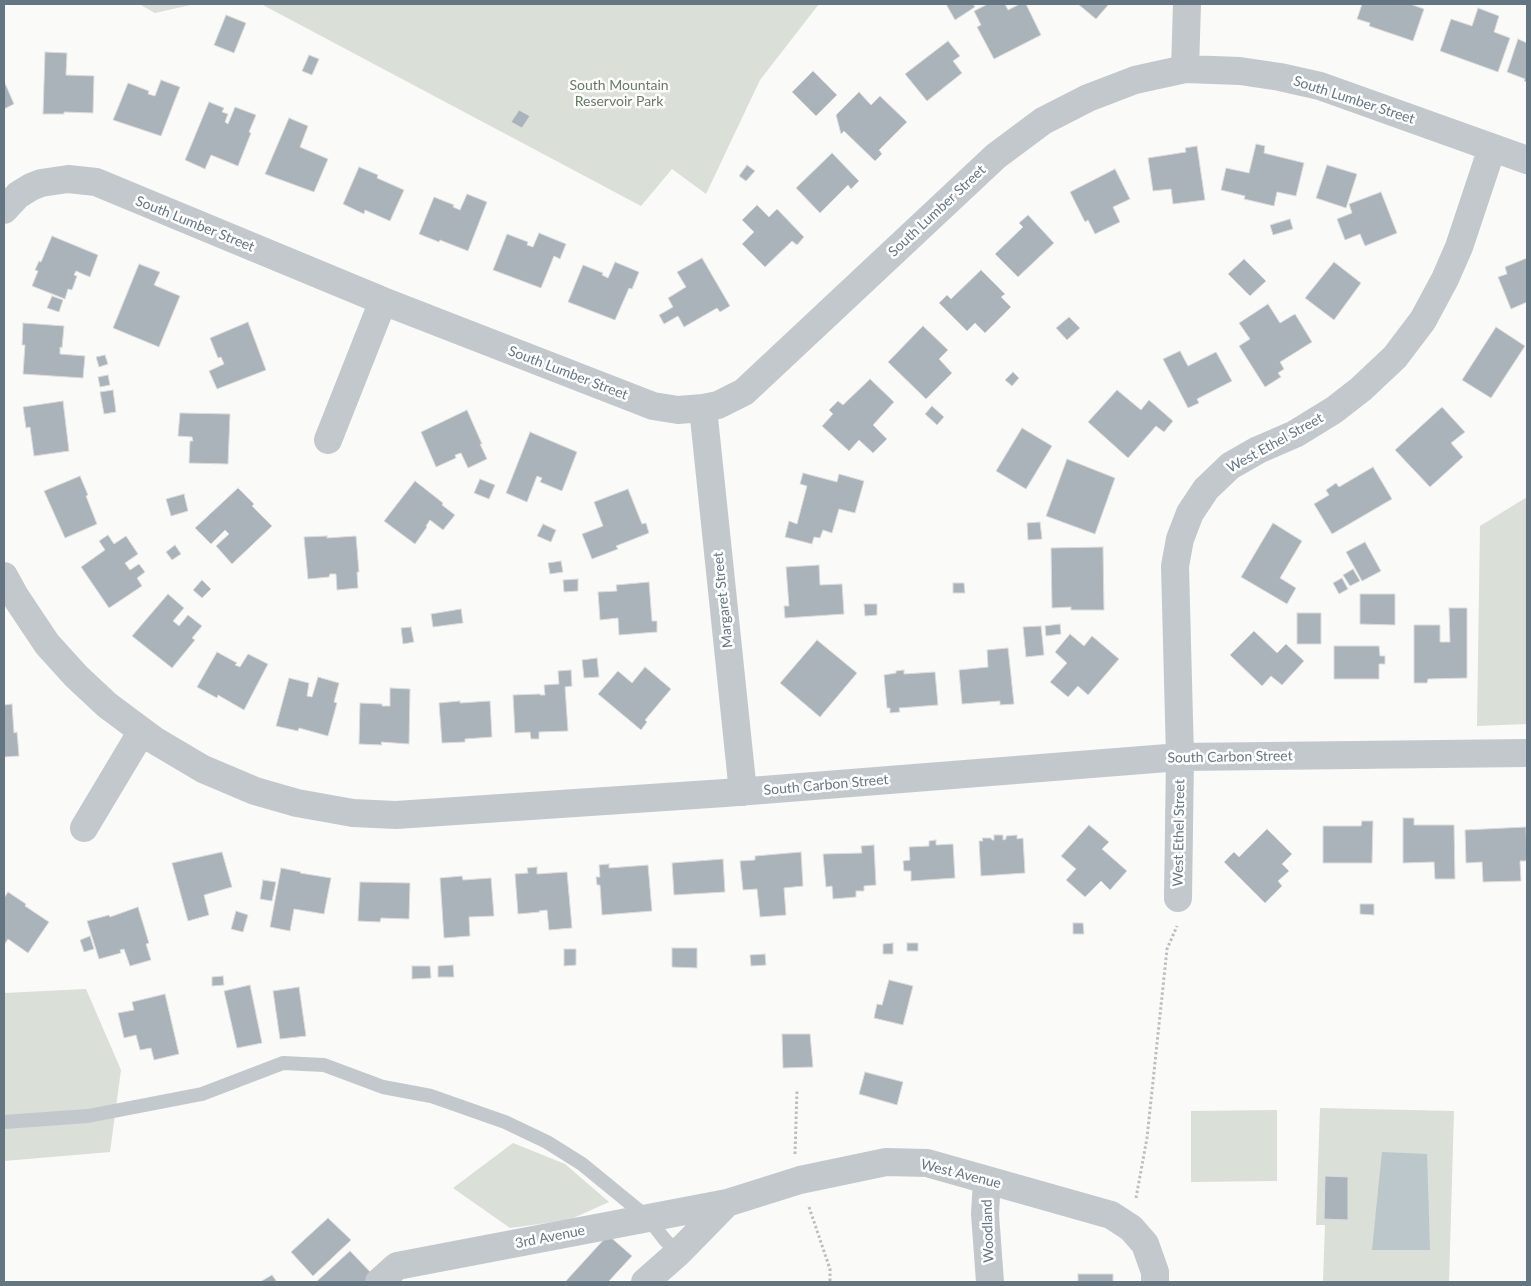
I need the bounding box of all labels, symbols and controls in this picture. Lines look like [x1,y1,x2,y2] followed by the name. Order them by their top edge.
[1291,72,1417,128] street label: South Lumber Street
[569,77,669,110] park label: South Mountain Reservoir Park
[885,162,989,260] street label: South Lumber Street
[133,193,257,255] street label: South Lumber Street
[506,342,630,404] street label: South Lumber Street
[1224,410,1326,476] street label: West Ethel Street
[710,551,736,649] street label: Margaret Street
[1167,748,1293,766] street label: South Carbon Street
[763,771,889,799] street label: South Carbon Street
[1170,779,1188,887] street label: West Ethel Street
[919,1156,1003,1192] street label: West Avenue
[978,1199,998,1263] street label: Woodland
[514,1222,586,1252] street label: 3rd Avenue

